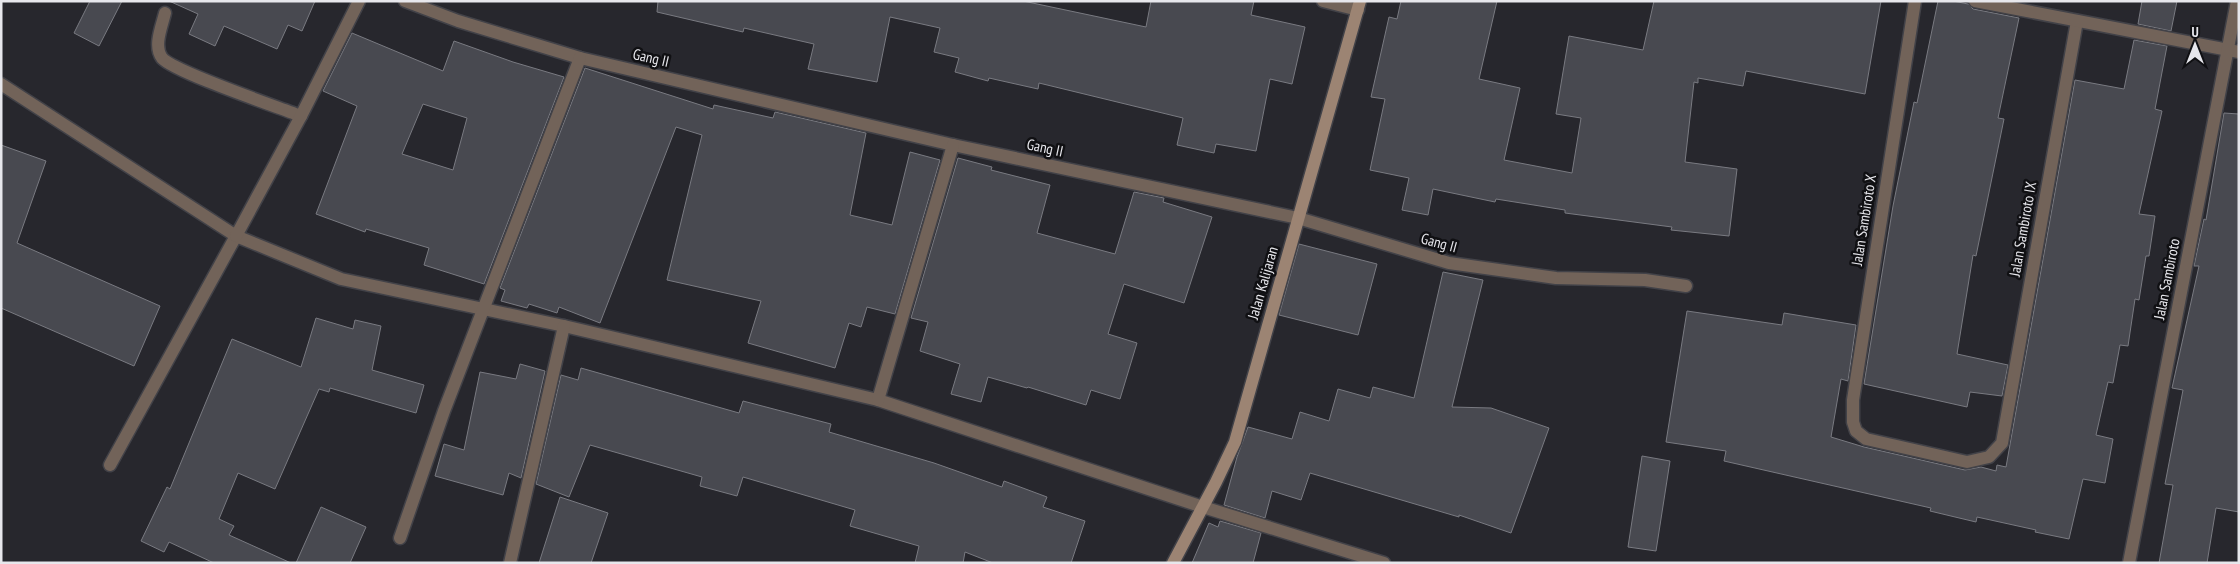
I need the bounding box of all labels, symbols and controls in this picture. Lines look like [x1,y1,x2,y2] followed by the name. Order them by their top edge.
[2170,20,2220,70] north arrow
[2191,23,2199,41] text: U
[631,44,671,71] street label: Gang II
[1025,134,1065,161] street label: Gang II
[1847,172,1880,268] street label: Jalan Sambiroto X
[2005,179,2040,279] street label: Jalan Sambiroto IX
[1419,229,1459,256] street label: Gang II
[2149,237,2184,322] street label: Jalan Sambiroto
[1243,244,1282,322] street label: Jalan Kalijaran

